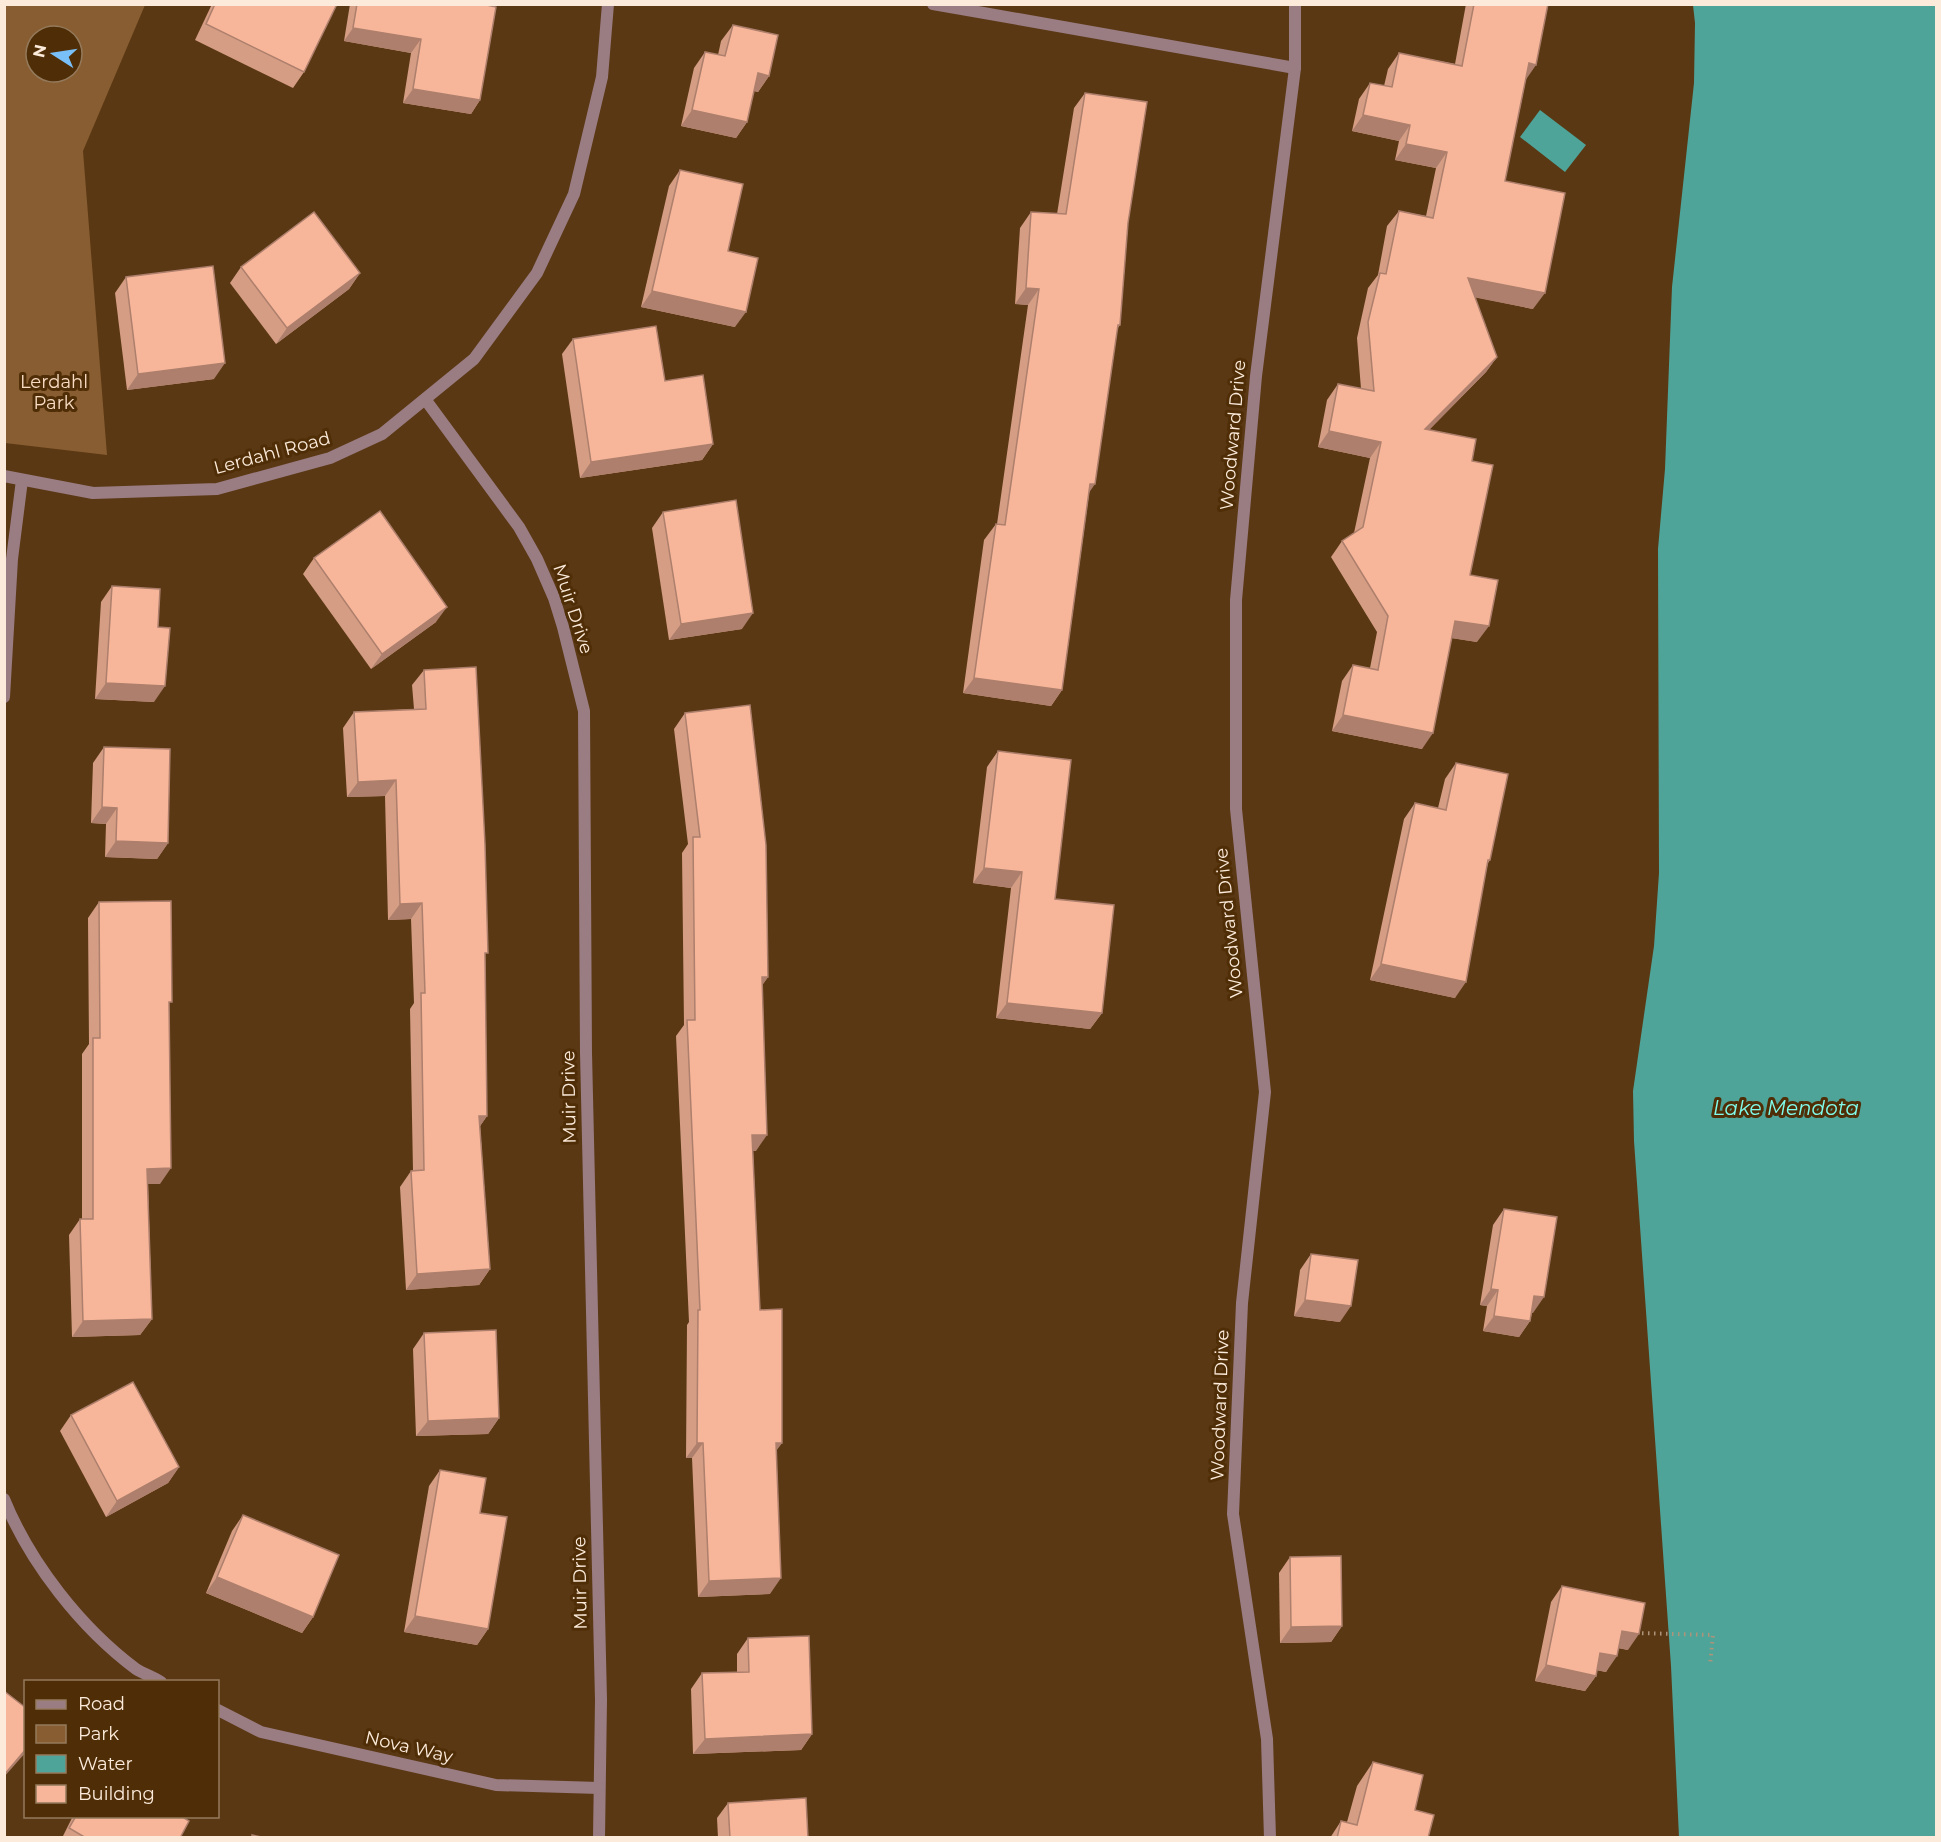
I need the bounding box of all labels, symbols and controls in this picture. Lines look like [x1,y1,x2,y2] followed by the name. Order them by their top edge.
[24,24,84,84] north arrow
[29,43,50,59] text: N
[1215,359,1251,511] street label: Woodward Drive
[20,371,88,414] park label: Lerdahl Park
[211,427,333,479] street label: Lerdahl Road
[548,561,598,657] street label: Muir Drive
[1210,847,1248,999] street label: Woodward Drive
[557,1050,581,1144] street label: Muir Drive
[1713,1096,1859,1120] water label: Lake Mendota
[1206,1329,1234,1481] street label: Woodward Drive
[568,1536,592,1630] street label: Muir Drive
[24,1680,219,1818] legend
[78,1693,125,1715] text: Road
[78,1723,119,1745] text: Park
[363,1726,455,1768] street label: Nova Way
[78,1753,133,1775] text: Water
[78,1783,155,1805] text: Building

